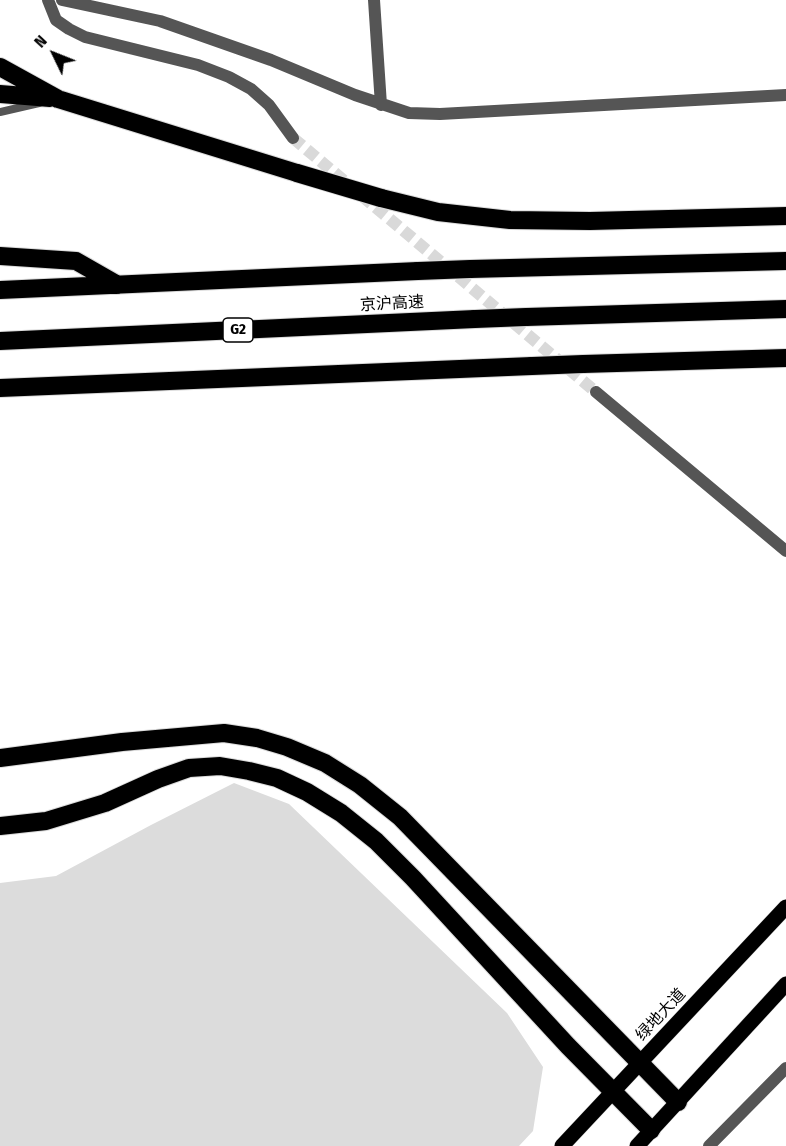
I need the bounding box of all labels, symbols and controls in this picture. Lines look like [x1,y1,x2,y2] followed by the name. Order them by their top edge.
[24,24,84,84] north arrow
[30,31,51,51] text: N
[360,293,424,315] street label: 京沪高速
[223,318,253,342] road number: G2
[632,985,690,1045] street label: 绿地大道

